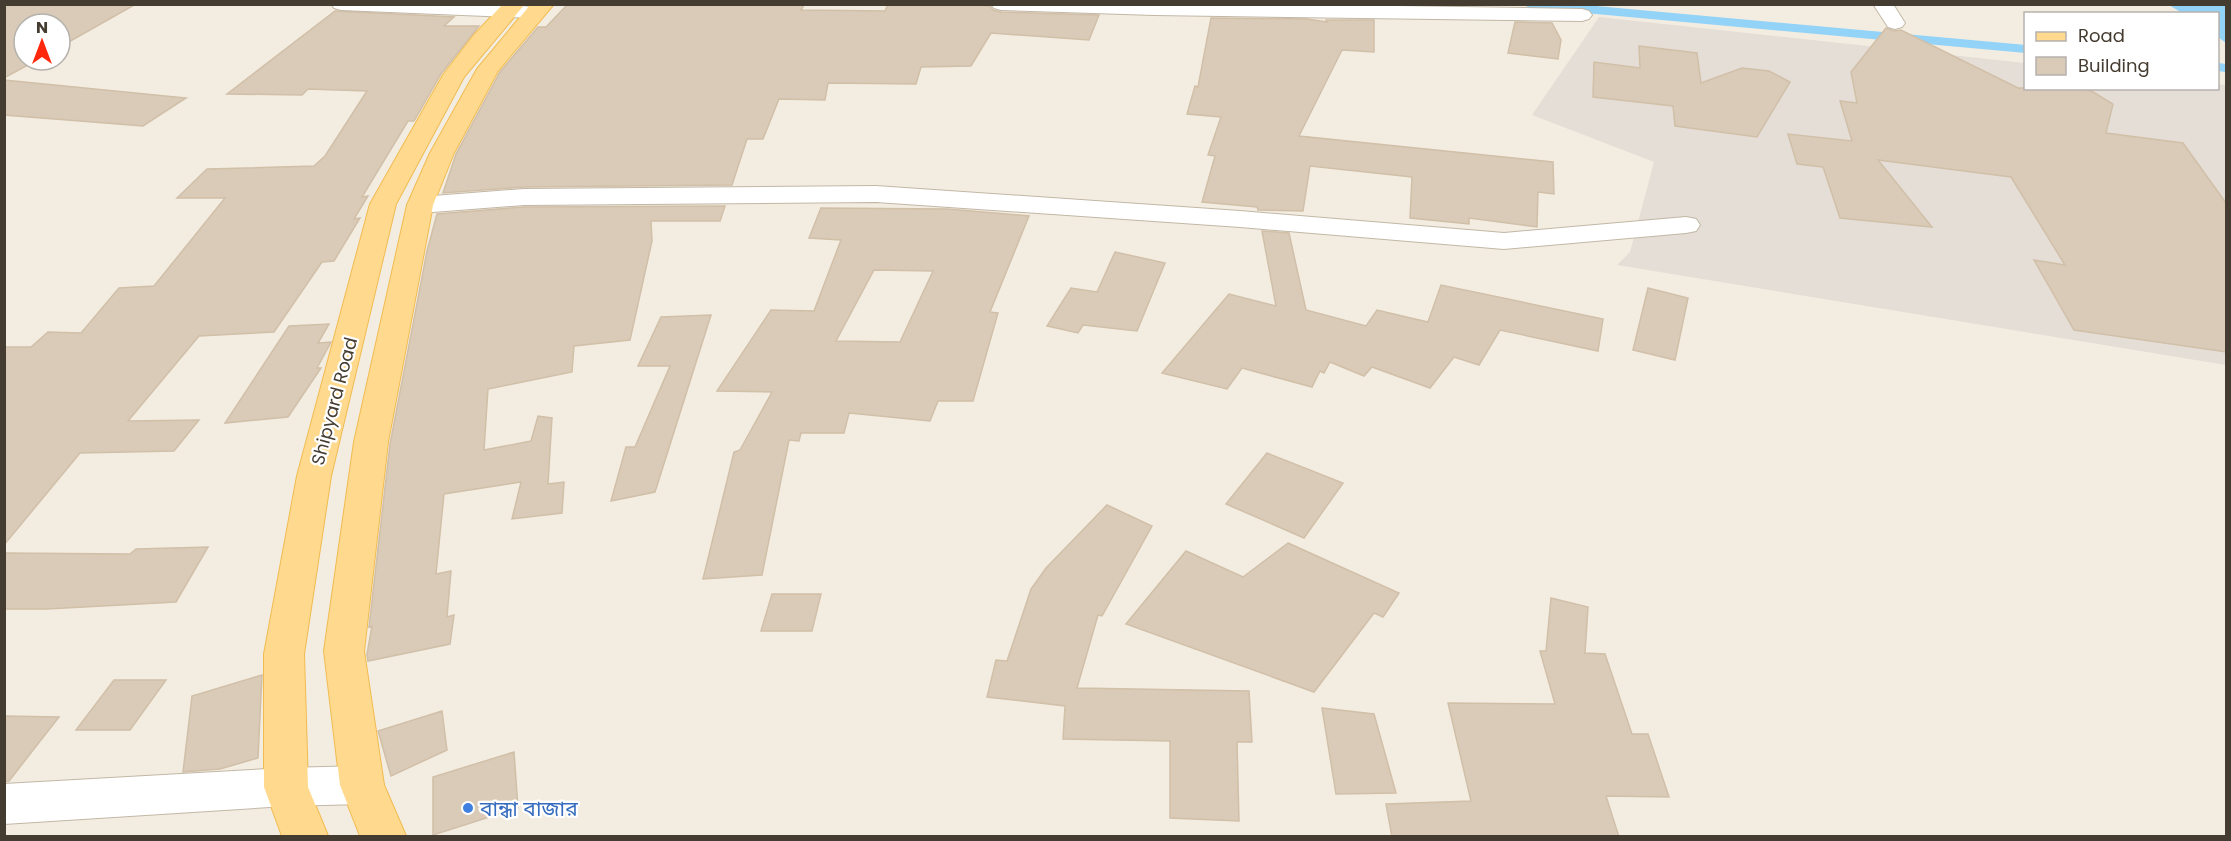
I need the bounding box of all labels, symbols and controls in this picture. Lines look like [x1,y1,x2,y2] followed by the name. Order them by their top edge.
[12,12,72,72] north arrow
[2024,12,2219,90] legend
[36,16,48,39] text: N
[2078,23,2125,48] text: Road
[2078,53,2150,78] text: Building
[305,334,363,468] street label: Shipyard Road
[479,794,578,823] place label: বান্ধা বাজার
[461,801,475,815] marker: বান্ধা বাজার

